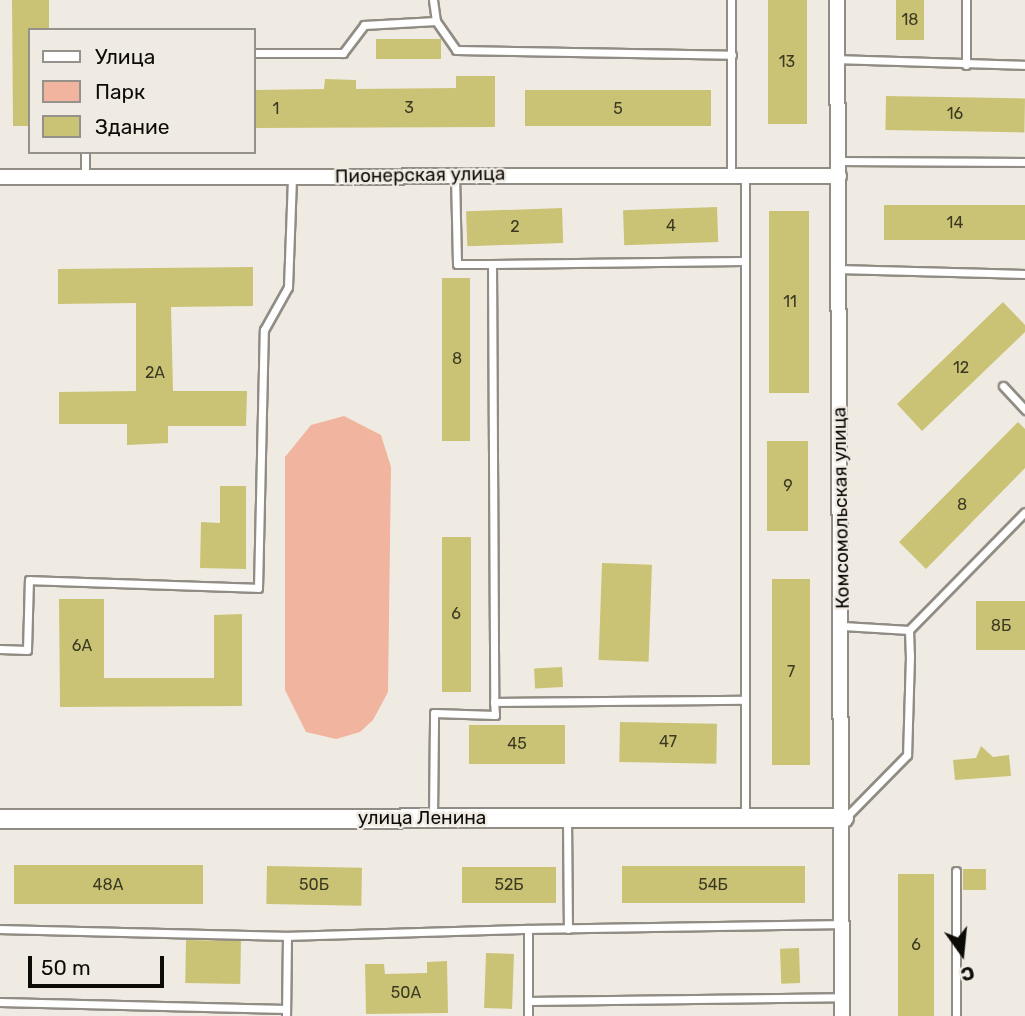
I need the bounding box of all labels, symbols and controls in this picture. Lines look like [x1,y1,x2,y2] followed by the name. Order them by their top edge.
[901,10,919,30] house number: 18
[28,28,256,154] legend
[95,44,155,69] text: Улица
[779,52,795,72] house number: 13
[95,79,145,104] text: Парк
[404,98,414,118] house number: 3
[273,99,279,119] house number: 1
[613,99,623,119] house number: 5
[947,104,963,124] house number: 16
[95,114,170,139] text: Здание
[335,162,505,188] street label: Пионерская улица
[947,213,963,233] house number: 14
[666,216,676,236] house number: 4
[510,217,520,237] house number: 2
[783,292,797,312] house number: 11
[452,349,462,369] house number: 8
[953,358,969,378] house number: 12
[145,363,165,383] house number: 2А
[828,407,854,609] street label: Комсомольская улица
[783,476,793,496] house number: 9
[957,495,967,515] house number: 8
[451,604,461,624] house number: 6
[991,616,1011,636] house number: 8Б
[72,636,92,656] house number: 6А
[787,662,795,682] house number: 7
[659,732,677,752] house number: 47
[507,734,527,754] house number: 45
[358,807,486,829] street label: улица Ленина
[93,875,123,895] house number: 48А
[299,875,329,895] house number: 50Б
[494,875,524,895] house number: 52Б
[698,875,728,895] house number: 54Б
[927,918,997,988] north arrow
[911,935,921,955] house number: 6
[32,942,168,986] scale bar
[41,955,91,980] text: 50 m
[958,961,977,987] text: С
[391,983,421,1003] house number: 50А

